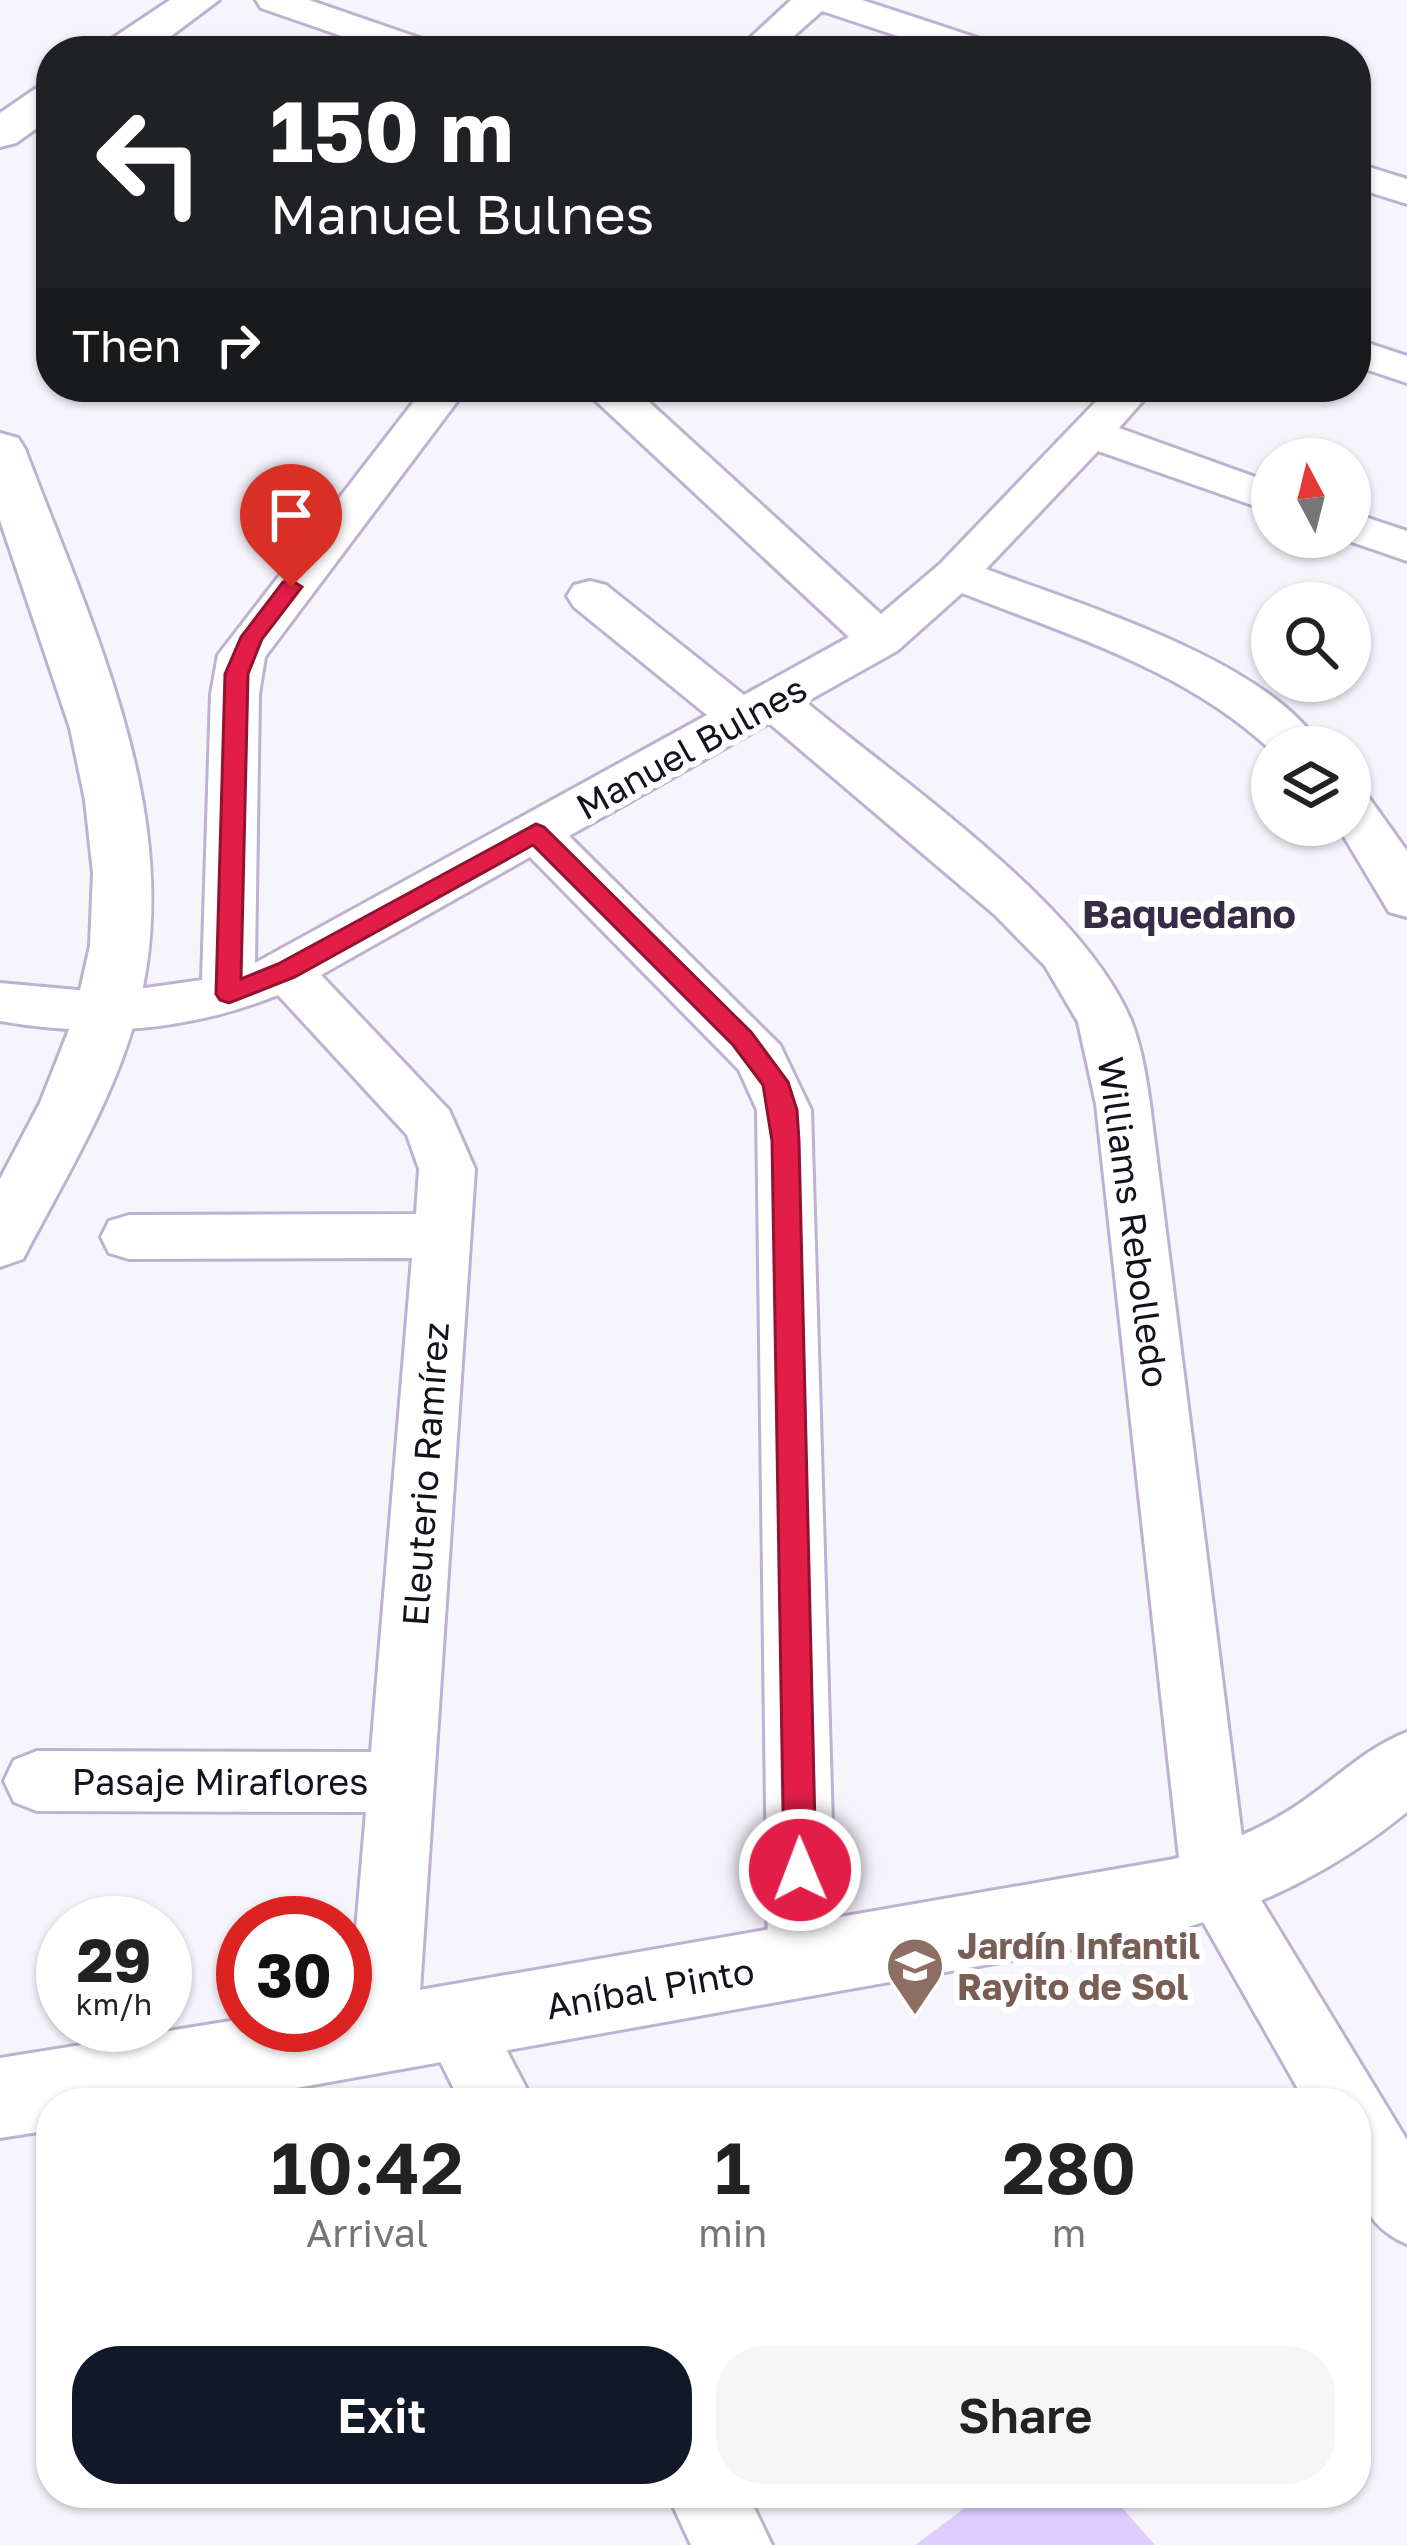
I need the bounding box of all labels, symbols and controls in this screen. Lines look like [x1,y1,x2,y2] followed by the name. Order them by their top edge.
[270,80,514,180] text: 150 m
[72,84,228,240] icon: left
[270,181,654,246] text: Manuel Bulnes
[205,312,271,378] icon: right
[72,318,181,372] text: Then
[1251,438,1371,558] north arrow
[1251,438,1371,846] map controls
[240,464,342,587] pin
[258,482,324,548] icon: arrive
[1251,582,1371,702] button: search
[569,666,813,828] street label: Manuel Bulnes
[1251,726,1371,846] button: layers
[1082,890,1296,937] district label: Baquedano
[1090,1054,1178,1390] street label: Williams Rebolledo
[393,1321,457,1627] street label: Eleuterio Ramírez
[72,1760,368,1803] street label: Pasaje Miraflores
[737,1807,863,1933] position arrow
[216,1896,372,2052] speed limit sign: 30
[77,1923,151,1995] text: 29
[957,1924,1200,2008] place label: Jardín Infantil Rayito de Sol
[884,1935,946,2017] school or university icon: Jardín Infantil Rayito de Sol
[543,1949,757,2027] street label: Aníbal Pinto
[76,1986,152,2022] text: km/h
[271,2123,464,2210] text: 10:42
[715,2123,751,2210] text: 1
[1002,2123,1136,2210] text: 280
[306,2209,428,2256] text: Arrival
[698,2209,767,2256] text: min
[1052,2209,1086,2256] text: m
[72,2346,692,2484] button: Exit
[716,2346,1335,2484] button: Share

